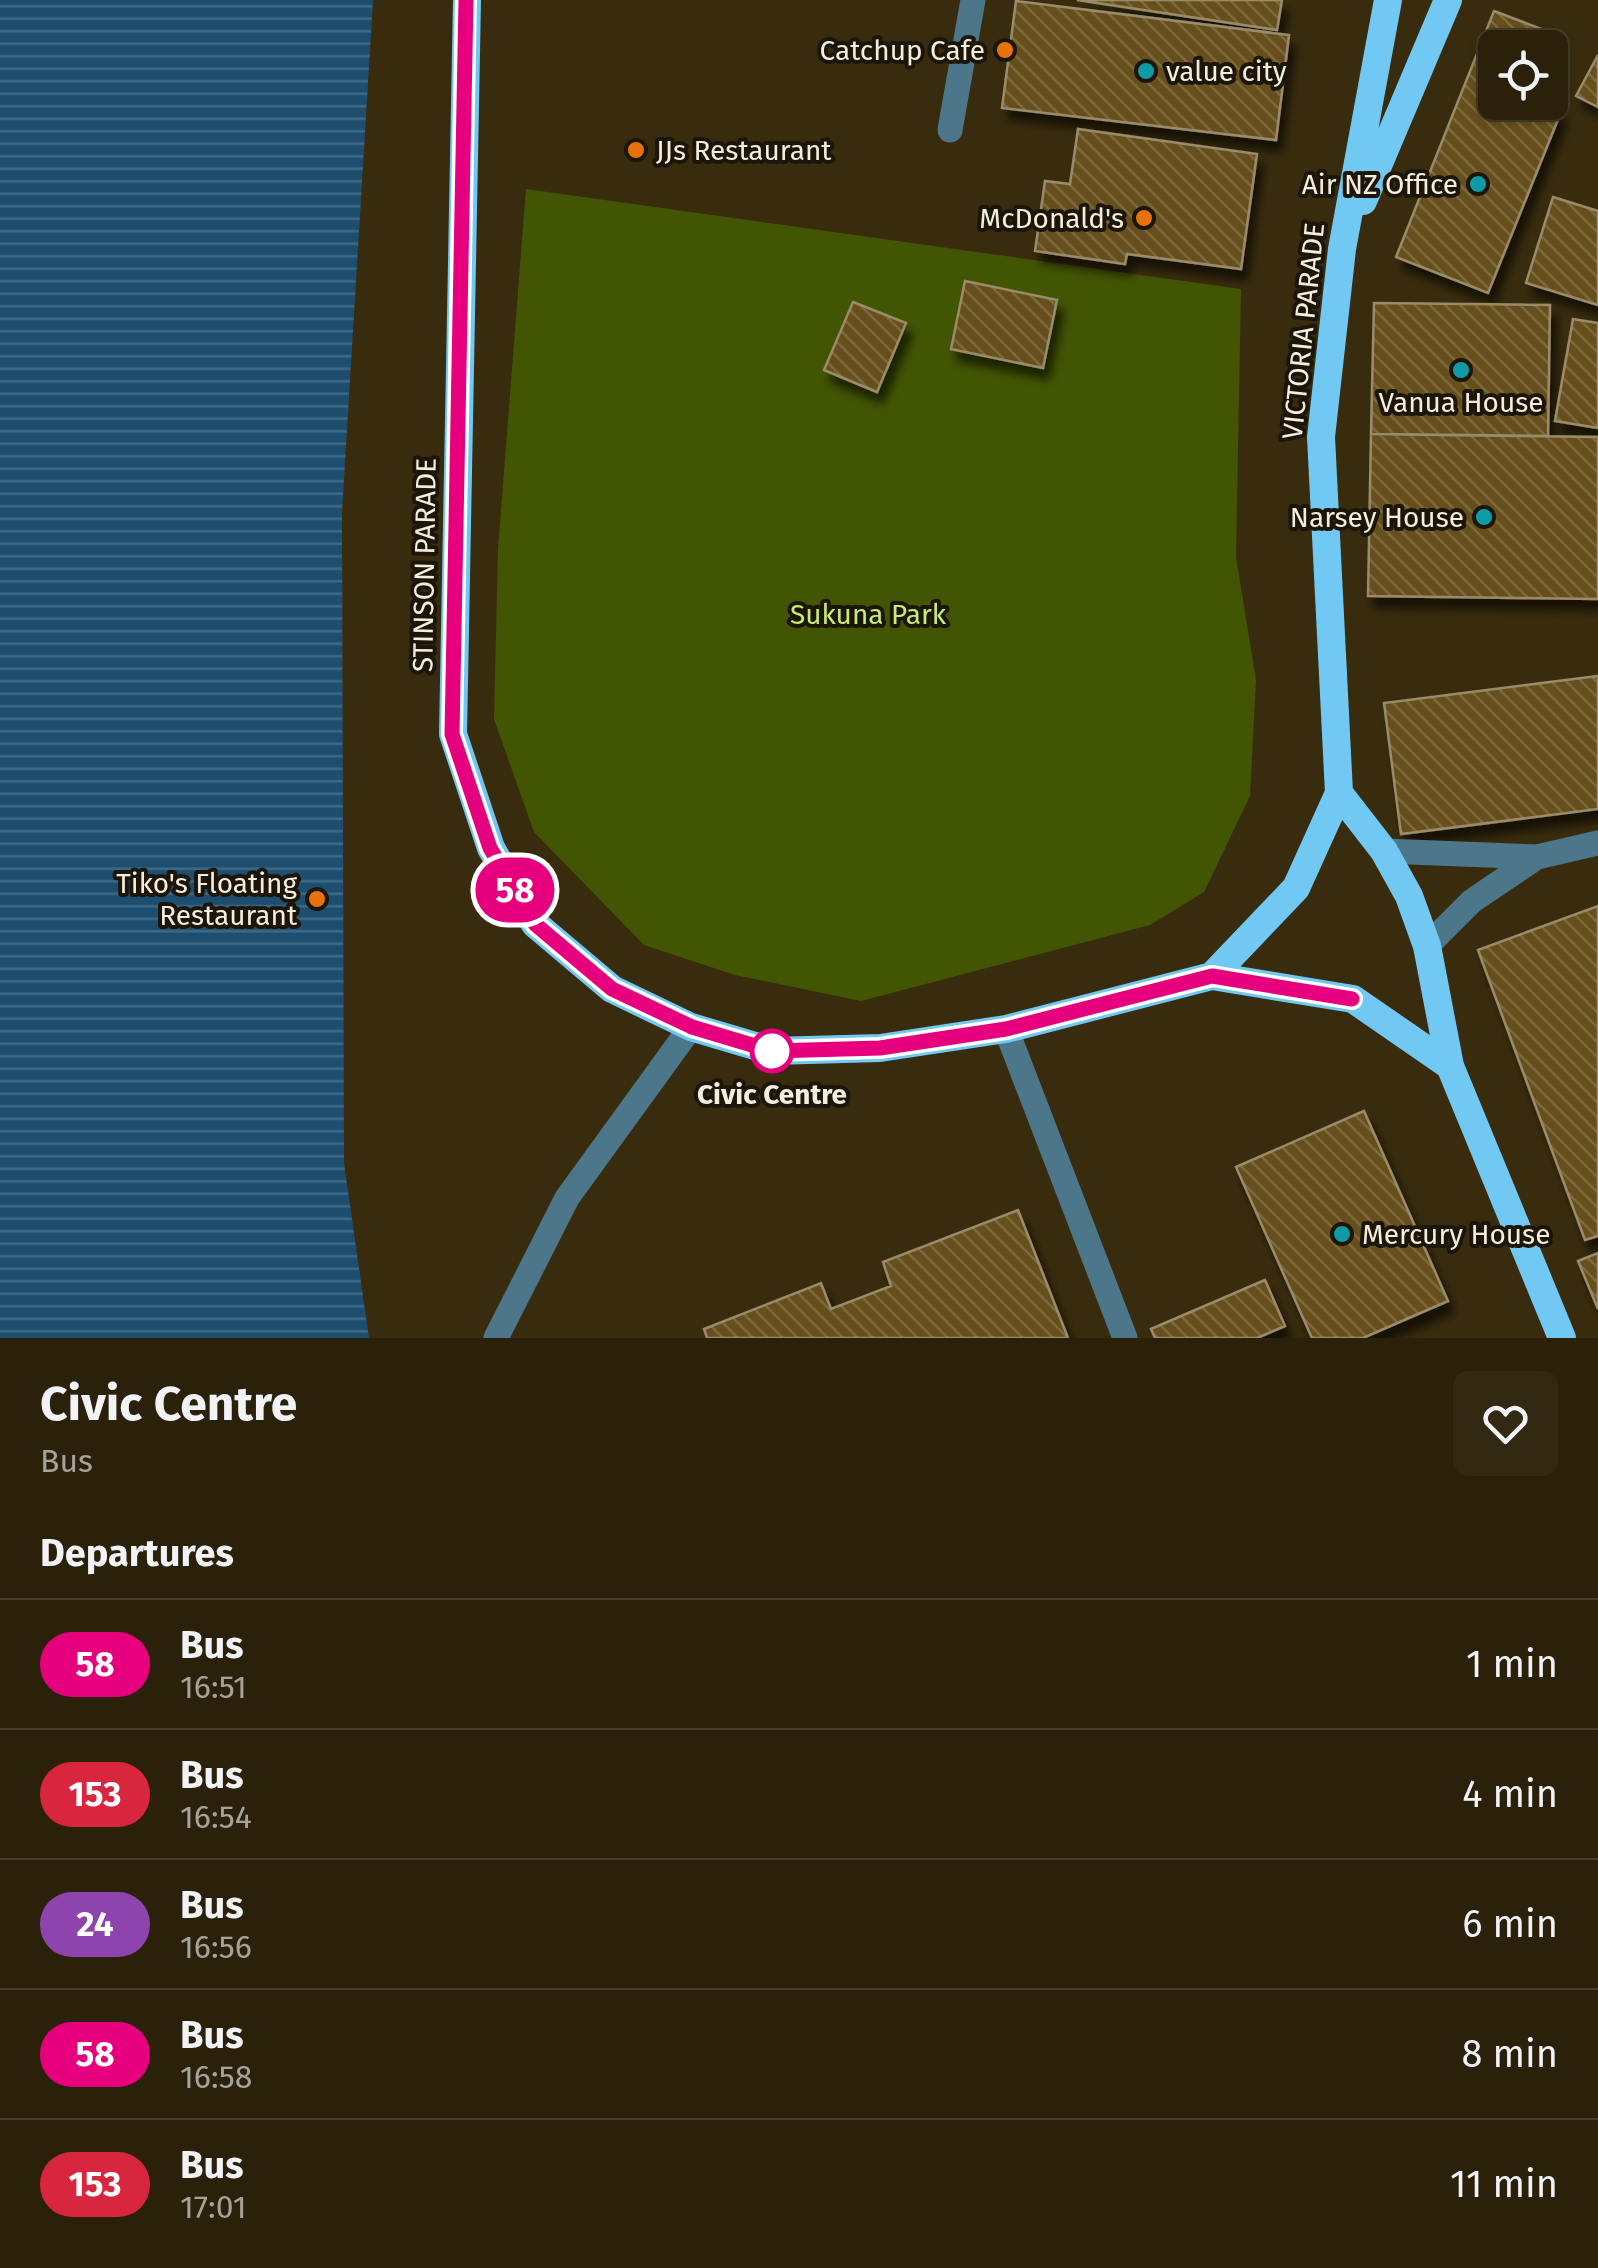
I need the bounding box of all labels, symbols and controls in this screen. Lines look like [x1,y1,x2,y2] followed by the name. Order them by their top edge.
[1478,30,1568,120] map controls
[1478,30,1568,120] button: locate
[820,34,985,67] place label: Catchup Cafe
[994,39,1016,61] marker: Catchup Cafe
[1166,55,1287,88] place label: value city
[1135,60,1157,82] marker: value city
[656,134,832,167] place label: JJs Restaurant
[625,139,647,161] marker: JJs Restaurant
[1302,168,1458,201] place label: Air NZ Office
[1467,173,1489,195] marker: Air NZ Office
[979,202,1124,235] place label: McDonald's
[1133,207,1155,229] marker: McDonald's
[1276,221,1331,441] street label: VICTORIA PARADE
[1450,359,1472,381] marker: Vanua House
[1378,386,1544,419] place label: Vanua House
[406,458,443,672] street label: STINSON PARADE
[1290,501,1464,534] place label: Narsey House
[1473,506,1495,528] marker: Narsey House
[790,598,947,631] park label: Sukuna Park
[470,858,560,922] line badge: 58
[116,867,298,932] place label: Tiko's Floating Restaurant
[495,869,535,911] text: 58
[306,888,328,910] marker: Tiko's Floating Restaurant
[751,1030,793,1072] marker: Civic Centre
[697,1078,847,1111] place label: Civic Centre
[1362,1218,1550,1251] place label: Mercury House
[1331,1223,1353,1245] marker: Mercury House
[1453,1371,1558,1476] button: heart
[40,1375,297,1433] text: Civic Centre
[40,1442,93,1480] text: Bus
[40,1530,234,1576] text: Departures
[180,1622,244,1668] text: Bus
[1466,1641,1558,1687] text: 1 min
[75,1643,115,1685] text: 58
[180,1668,247,1706] text: 16:51
[180,1752,244,1798] text: Bus
[1462,1771,1558,1817] text: 4 min
[69,1773,121,1815] text: 153
[180,1798,252,1836] text: 16:54
[180,1882,244,1928] text: Bus
[1462,1901,1558,1947] text: 6 min
[77,1903,113,1945] text: 24
[180,1928,252,1966] text: 16:56
[180,2012,244,2058] text: Bus
[1461,2031,1558,2077] text: 8 min
[75,2033,115,2075] text: 58
[180,2058,252,2096] text: 16:58
[180,2142,244,2188] text: Bus
[1450,2161,1558,2207] text: 11 min
[69,2163,121,2205] text: 153
[180,2188,247,2226] text: 17:01

